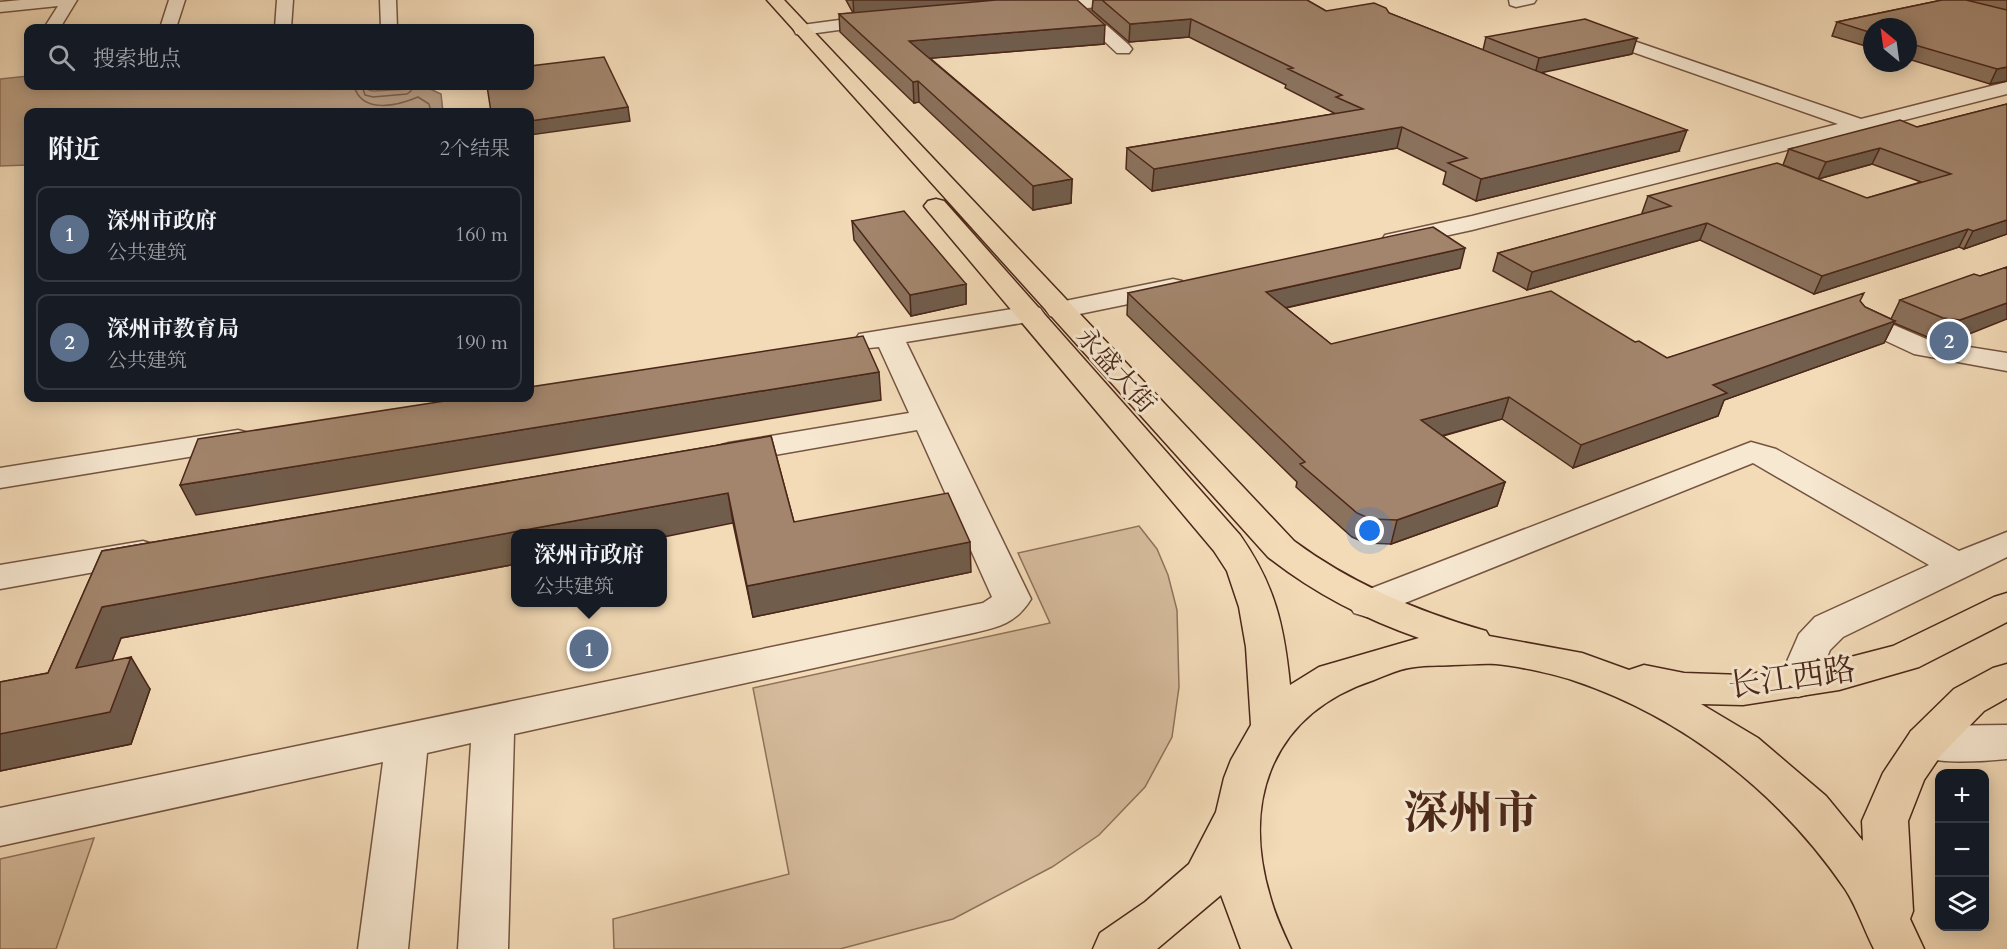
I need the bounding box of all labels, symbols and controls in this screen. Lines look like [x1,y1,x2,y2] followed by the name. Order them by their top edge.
[1863,18,1917,72] north arrow
[24,24,534,90] search box
[45,41,78,74] icon: search
[93,44,181,74] text: 搜索地点
[48,132,100,167] text: 附近
[440,135,510,162] text: 2个结果
[107,206,217,236] text: 深州市政府
[64,221,75,248] text: 1
[455,221,508,248] text: 160 m
[107,239,187,266] text: 公共建筑
[107,314,239,344] text: 深州市教育局
[1930,318,1968,364] pin: 2
[1068,320,1164,420] street label: 永盛大街
[64,329,75,356] text: 2
[455,329,508,356] text: 190 m
[107,347,187,374] text: 公共建筑
[1355,516,1384,545] your location
[511,529,667,607] popup
[534,540,644,570] text: 深州市政府
[534,573,614,600] text: 公共建筑
[570,626,608,672] pin: 1
[1726,647,1858,709] street label: 长江西路
[1935,769,1989,931] map controls
[1935,769,1989,823] button: +
[1403,783,1539,844] district label: 深州市
[1935,823,1989,877] button: −
[1935,877,1989,931] button: layers

